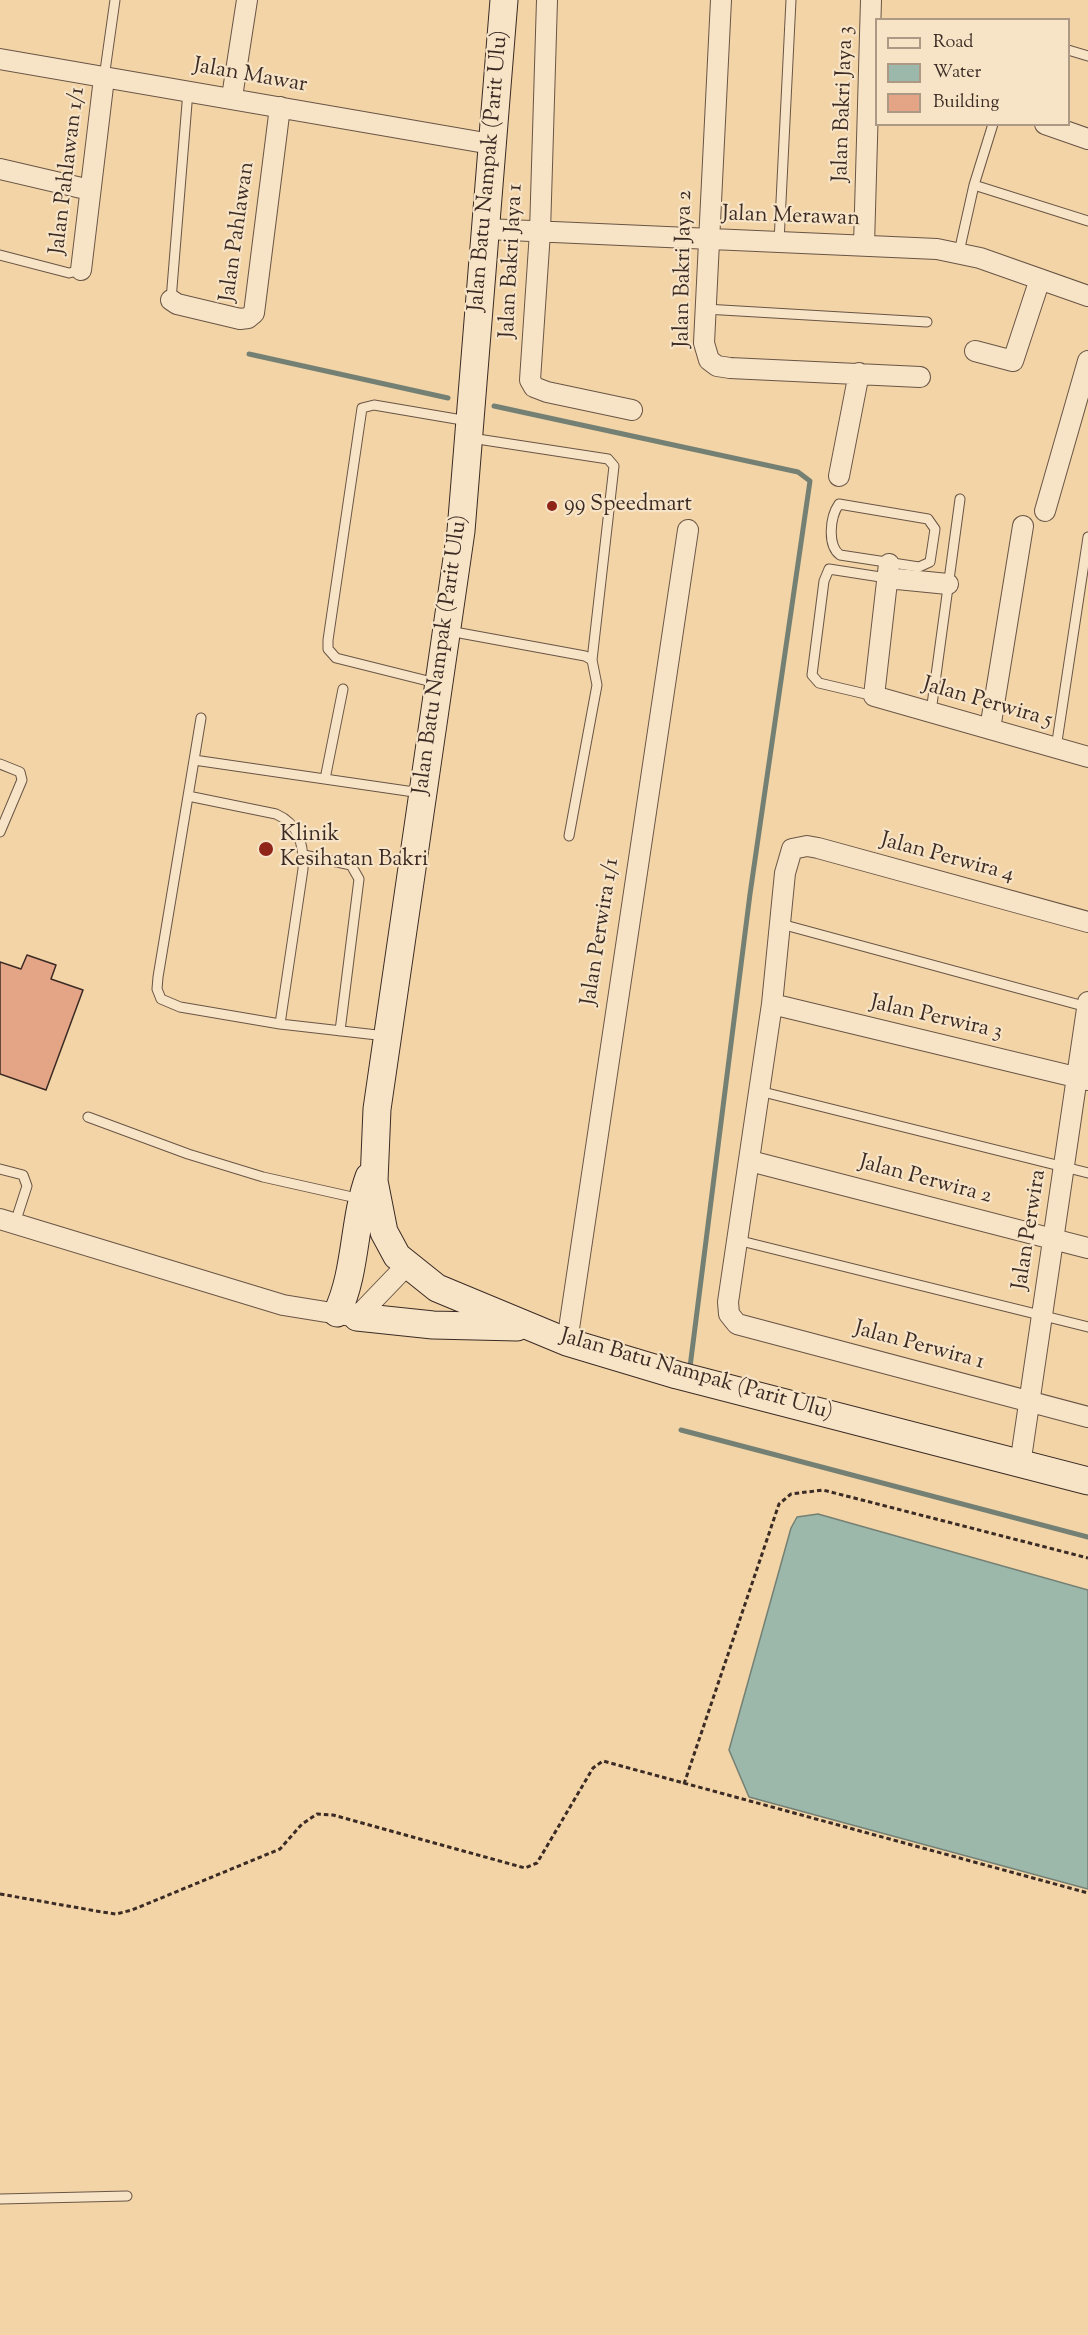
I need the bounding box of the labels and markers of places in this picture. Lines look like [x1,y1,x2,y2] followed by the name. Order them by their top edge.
[564,493,692,519] place label: 99 Speedmart
[545,499,559,513] marker: 99 Speedmart
[280,823,428,874] place label: Klinik Kesihatan Bakri
[257,840,275,858] marker: Klinik Kesihatan Bakri

